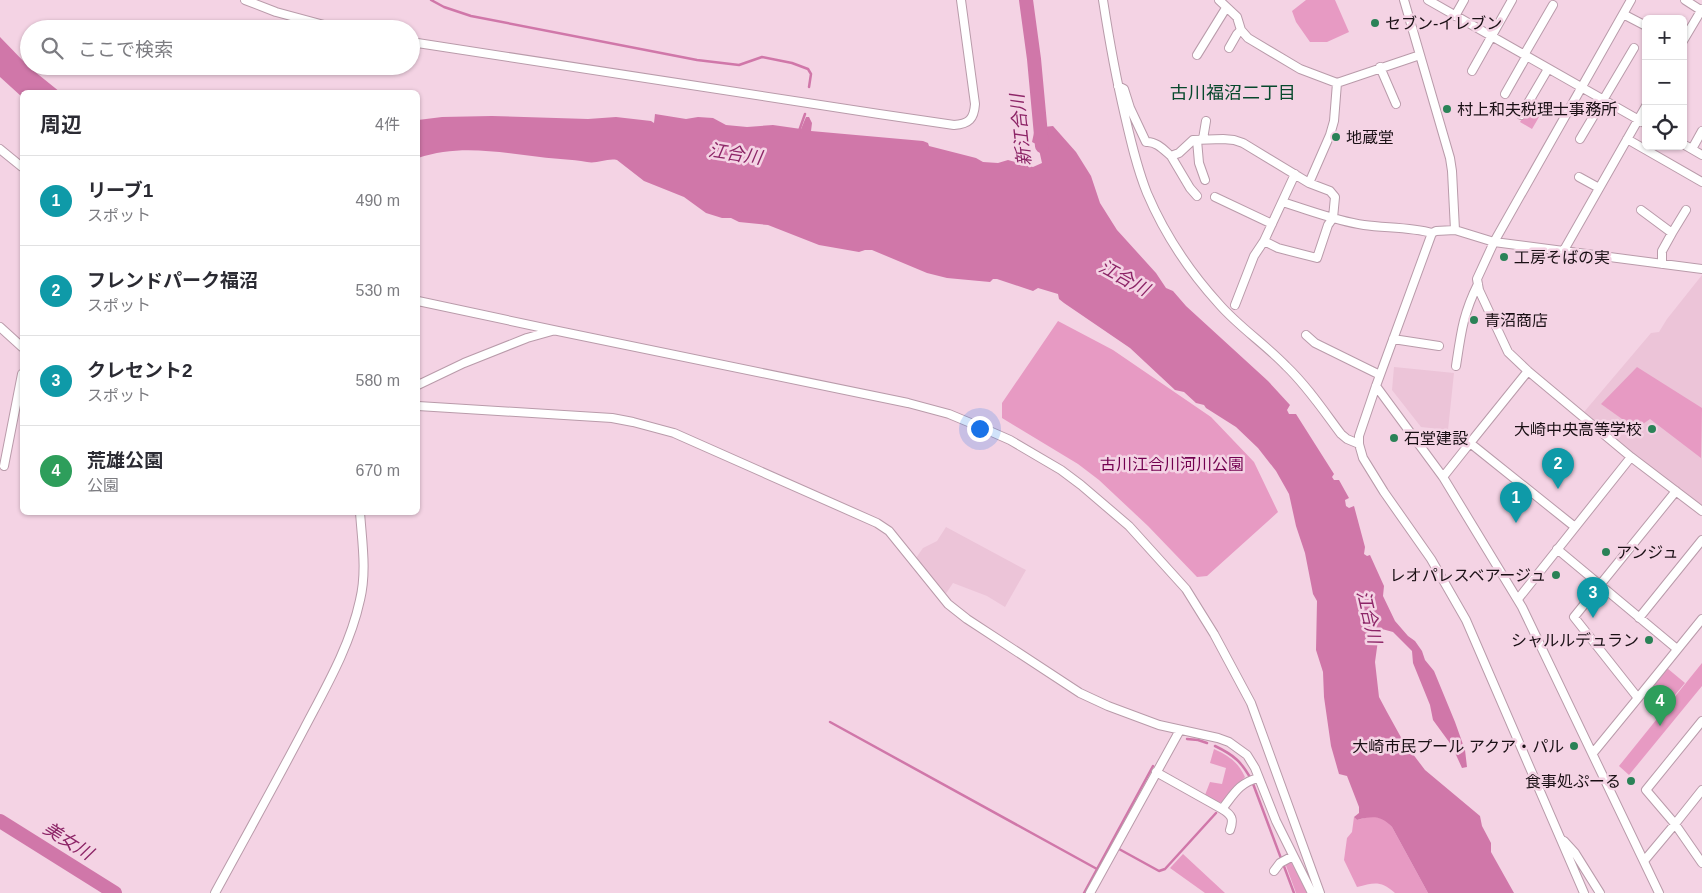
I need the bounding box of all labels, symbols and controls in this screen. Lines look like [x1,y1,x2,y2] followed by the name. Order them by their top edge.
[1385,15,1502,32] place label: セブン-イレブン
[1642,15,1687,150] map controls
[1642,15,1687,60] button: +
[1369,17,1381,29] marker: セブン-イレブン
[20,20,420,75] search box
[38,34,66,62] icon: search
[78,39,173,60] text: ここで検索
[1642,60,1687,105] button: −
[1170,83,1296,103] district label: 古川福沼二丁目
[1007,91,1035,167] water label: 新江合川
[1457,101,1617,118] place label: 村上和夫税理士事務所
[1441,103,1453,115] marker: 村上和夫税理士事務所
[1642,105,1687,150] button: locate
[40,113,82,136] text: 周辺
[375,116,400,133] text: 4件
[1346,129,1394,146] place label: 地蔵堂
[1330,131,1342,143] marker: 地蔵堂
[707,140,765,168] water label: 江合川
[87,180,153,201] text: リーブ1
[52,192,60,209] text: 1
[356,192,400,209] text: 490 m
[87,207,151,224] text: スポット
[1514,249,1610,266] place label: 工房そばの実
[1498,251,1510,263] marker: 工房そばの実
[1096,256,1154,301] water label: 江合川
[87,270,258,291] text: フレンドパーク福沼
[52,282,60,299] text: 2
[356,282,400,299] text: 530 m
[87,297,151,314] text: スポット
[1484,312,1548,329] place label: 青沼商店
[1468,314,1480,326] marker: 青沼商店
[87,360,193,381] text: クレセント2
[52,372,60,389] text: 3
[356,372,400,389] text: 580 m
[87,387,151,404] text: スポット
[967,416,993,442] your location
[1514,421,1642,438] place label: 大崎中央高等学校
[1646,423,1658,435] marker: 大崎中央高等学校
[1404,430,1468,447] place label: 石堂建設
[1388,432,1400,444] marker: 石堂建設
[1542,448,1574,489] pin: 2
[87,450,163,471] text: 荒雄公園
[1100,456,1244,473] park label: 古川江合川河川公園
[52,462,60,479] text: 4
[356,462,400,479] text: 670 m
[87,477,119,494] text: 公園
[1500,482,1532,523] pin: 1
[1616,544,1678,561] place label: アンジュ
[1600,546,1612,558] marker: アンジュ
[1390,567,1546,584] place label: レオパレスベアージュ
[1550,569,1562,581] marker: レオパレスベアージュ
[1577,577,1609,618] pin: 3
[1353,588,1385,648] water label: 江合川
[1511,632,1639,649] place label: シャルルデュラン
[1643,634,1655,646] marker: シャルルデュラン
[1644,685,1676,726] pin: 4
[1352,738,1564,755] place label: 大崎市民プール アクア・パル
[1568,740,1580,752] marker: 大崎市民プール アクア・パル
[1525,773,1621,790] place label: 食事処ぷーる
[1625,775,1637,787] marker: 食事処ぷーる
[40,818,98,865] water label: 美女川

